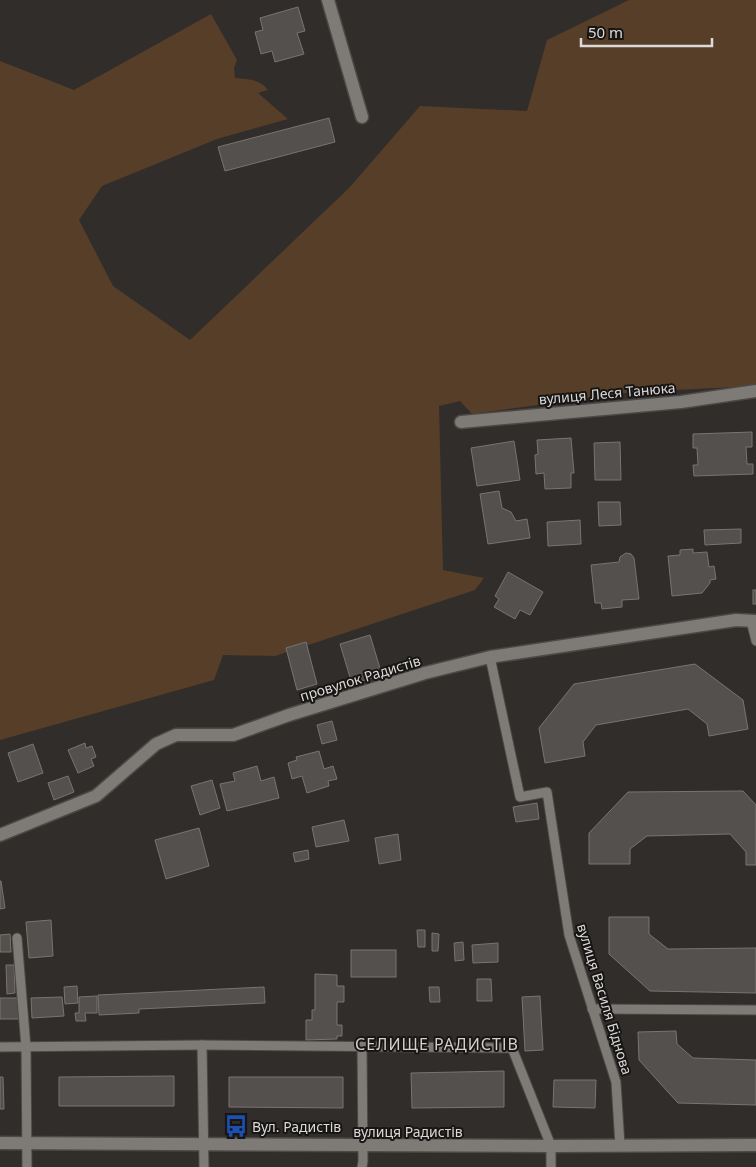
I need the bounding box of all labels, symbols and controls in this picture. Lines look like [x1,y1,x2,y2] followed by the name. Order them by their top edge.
[581,15,712,47] scale bar
[588,22,623,42] text: 50 m
[538,378,676,408] street label: вулиця Леся Танюка
[297,651,423,705] street label: провулок Радистів
[573,921,637,1077] street label: вулиця Василя Біднова
[355,1033,519,1055] district label: СЕЛИЩЕ РАДИСТІВ
[223,1113,249,1139] bus stop icon: Вул. Радистів
[252,1117,341,1136] place label: Вул. Радистів
[353,1122,463,1141] street label: вулиця Радистів

